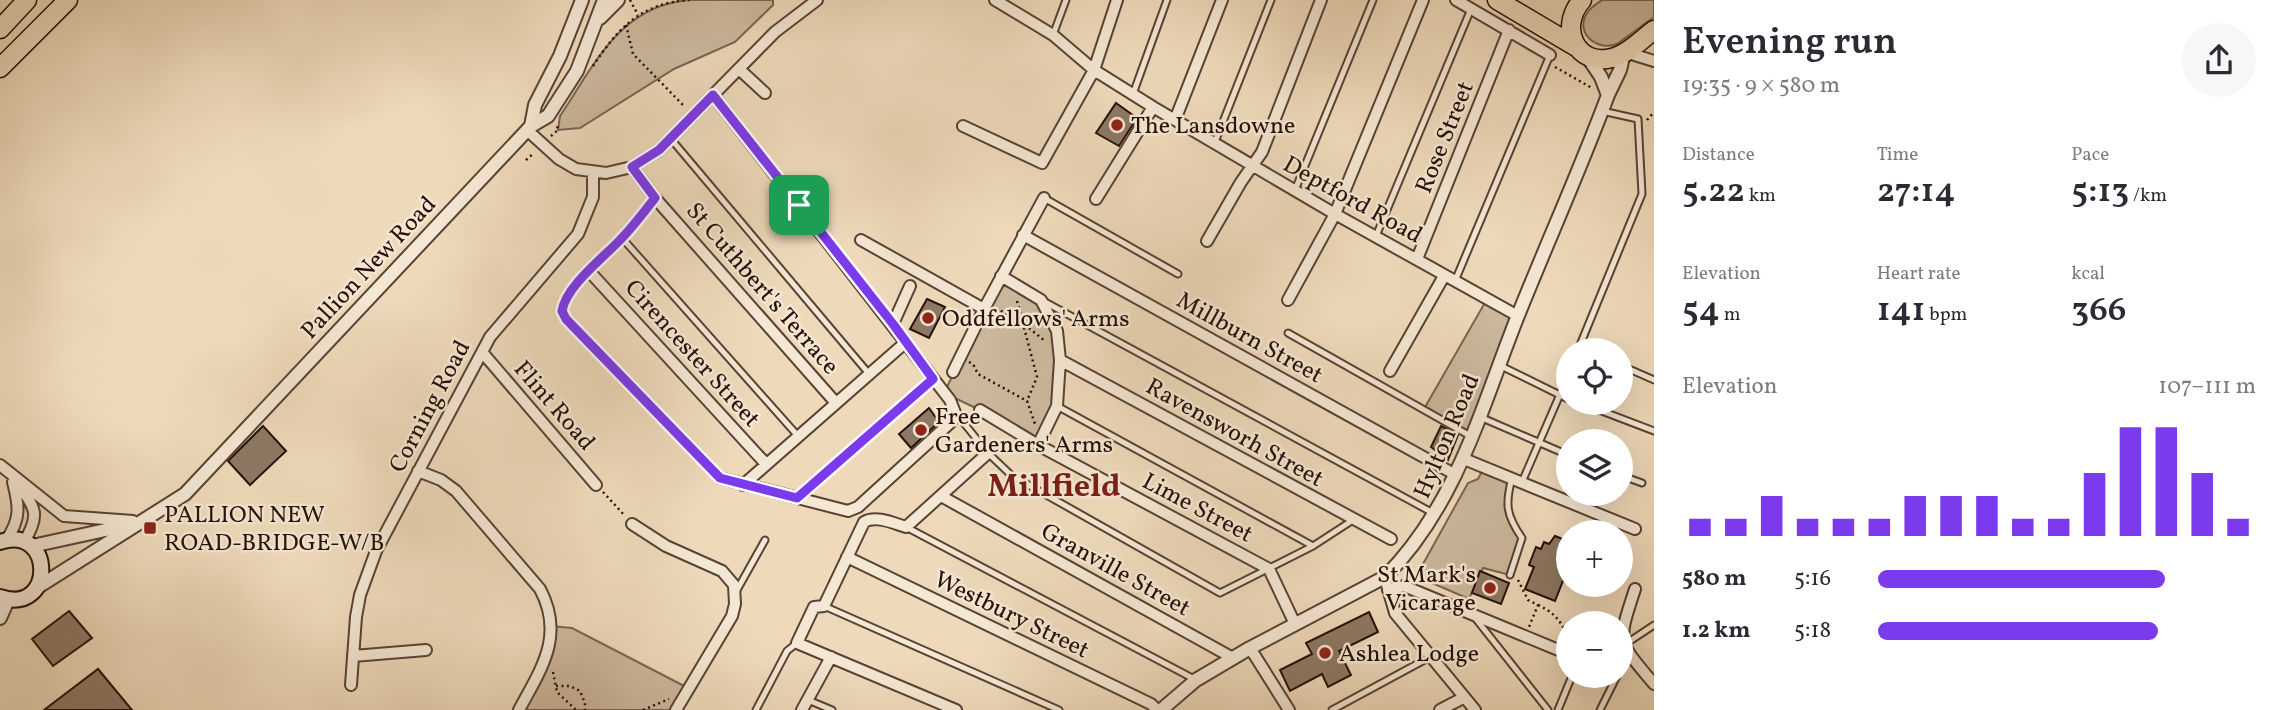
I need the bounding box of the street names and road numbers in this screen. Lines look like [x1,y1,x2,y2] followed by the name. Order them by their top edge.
[1408,77,1484,199] street label: Rose Street
[1276,148,1428,253] street label: Deptford Road
[294,189,445,348] street label: Pallion New Road
[677,196,846,383] street label: St Cuthbert's Terrace
[616,273,767,436] street label: Cirencester Street
[1170,284,1328,393] street label: Millburn Street
[382,335,480,479] street label: Corning Road
[505,354,602,459] street label: Flint Road
[1406,369,1489,504] street label: Hylton Road
[1139,371,1329,497] street label: Ravensworh Street
[1136,465,1258,552] street label: Lime Street
[1034,516,1196,626] street label: Granville Street
[928,563,1094,668] street label: Westbury Street

